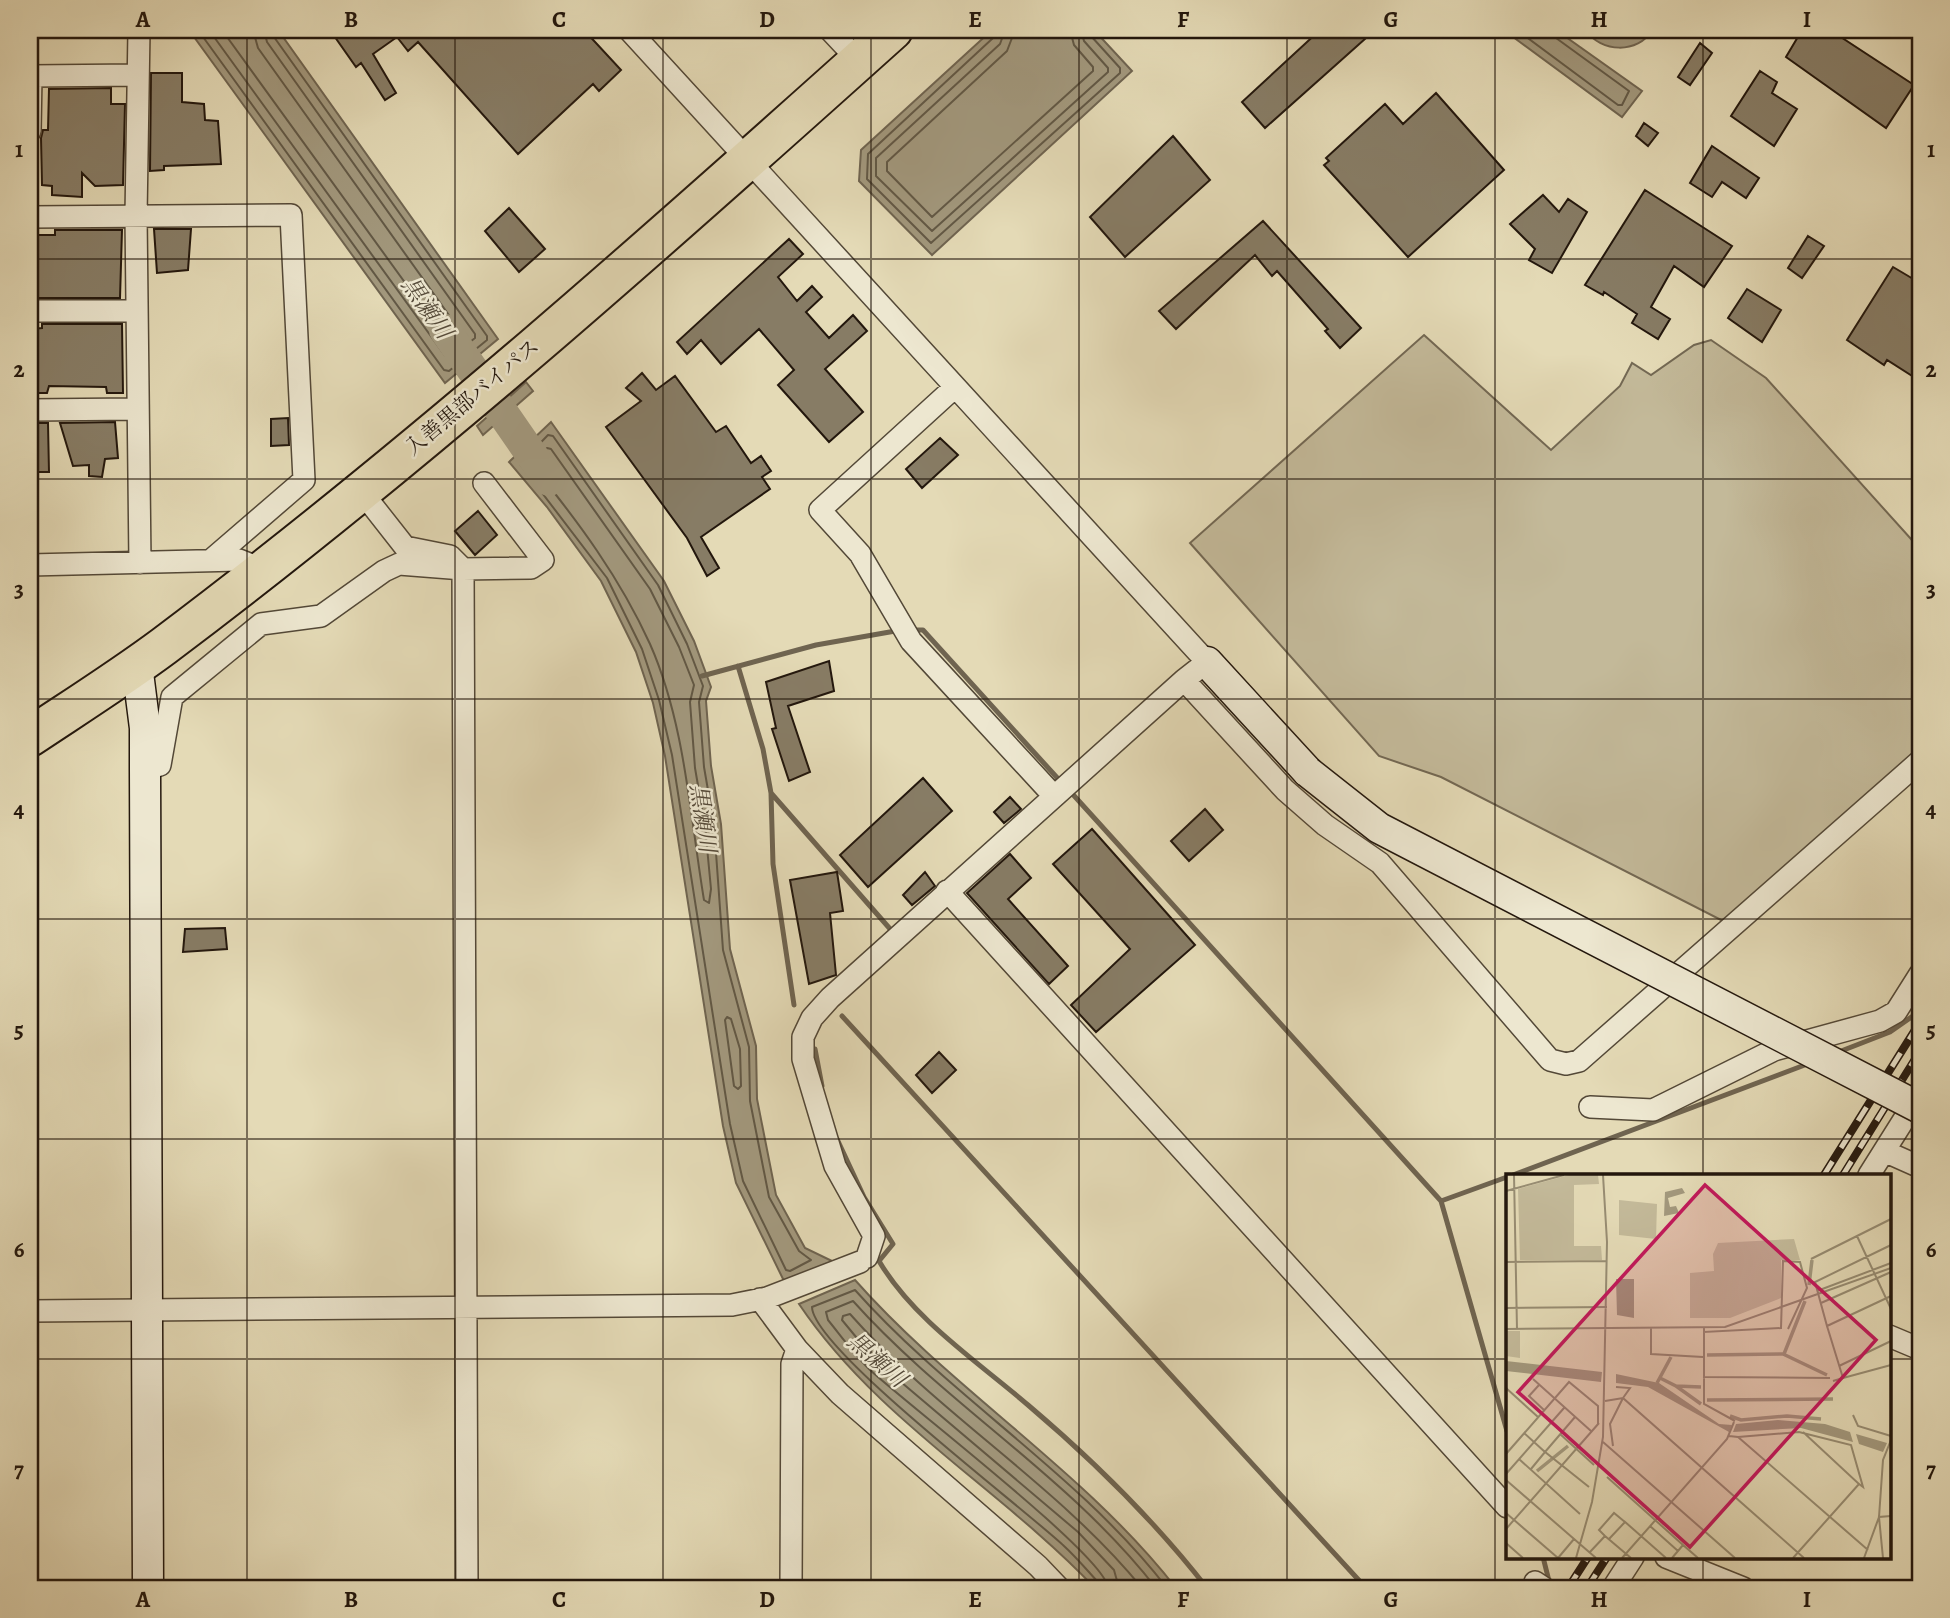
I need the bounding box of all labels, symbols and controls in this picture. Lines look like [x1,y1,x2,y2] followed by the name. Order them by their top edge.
[135,4,151,35] text: A
[344,4,358,35] text: B
[552,4,566,35] text: C
[759,4,775,35] text: D
[968,4,982,35] text: E
[1177,4,1190,35] text: F
[1383,4,1399,35] text: G
[1590,4,1608,35] text: H
[1803,4,1811,35] text: I
[15,134,23,165] text: 1
[1927,134,1935,165] text: 1
[395,271,461,348] water label: 黒瀬川
[399,332,545,462] street label: 入善黒部バイパス
[13,354,25,385] text: 2
[1925,354,1937,385] text: 2
[14,574,24,605] text: 3
[1926,574,1936,605] text: 3
[683,782,724,857] water label: 黒瀬川
[14,794,25,825] text: 4
[1926,794,1937,825] text: 4
[14,1014,24,1045] text: 5
[1926,1014,1936,1045] text: 5
[1506,1174,1890,1558] inset map
[14,1234,25,1265] text: 6
[1926,1234,1937,1265] text: 6
[841,1326,915,1396] water label: 黒瀬川
[14,1454,24,1485] text: 7
[1926,1454,1936,1485] text: 7
[135,1584,151,1615] text: A
[344,1584,358,1615] text: B
[552,1584,566,1615] text: C
[759,1584,775,1615] text: D
[968,1584,982,1615] text: E
[1177,1584,1190,1615] text: F
[1383,1584,1399,1615] text: G
[1590,1584,1608,1615] text: H
[1803,1584,1811,1615] text: I

